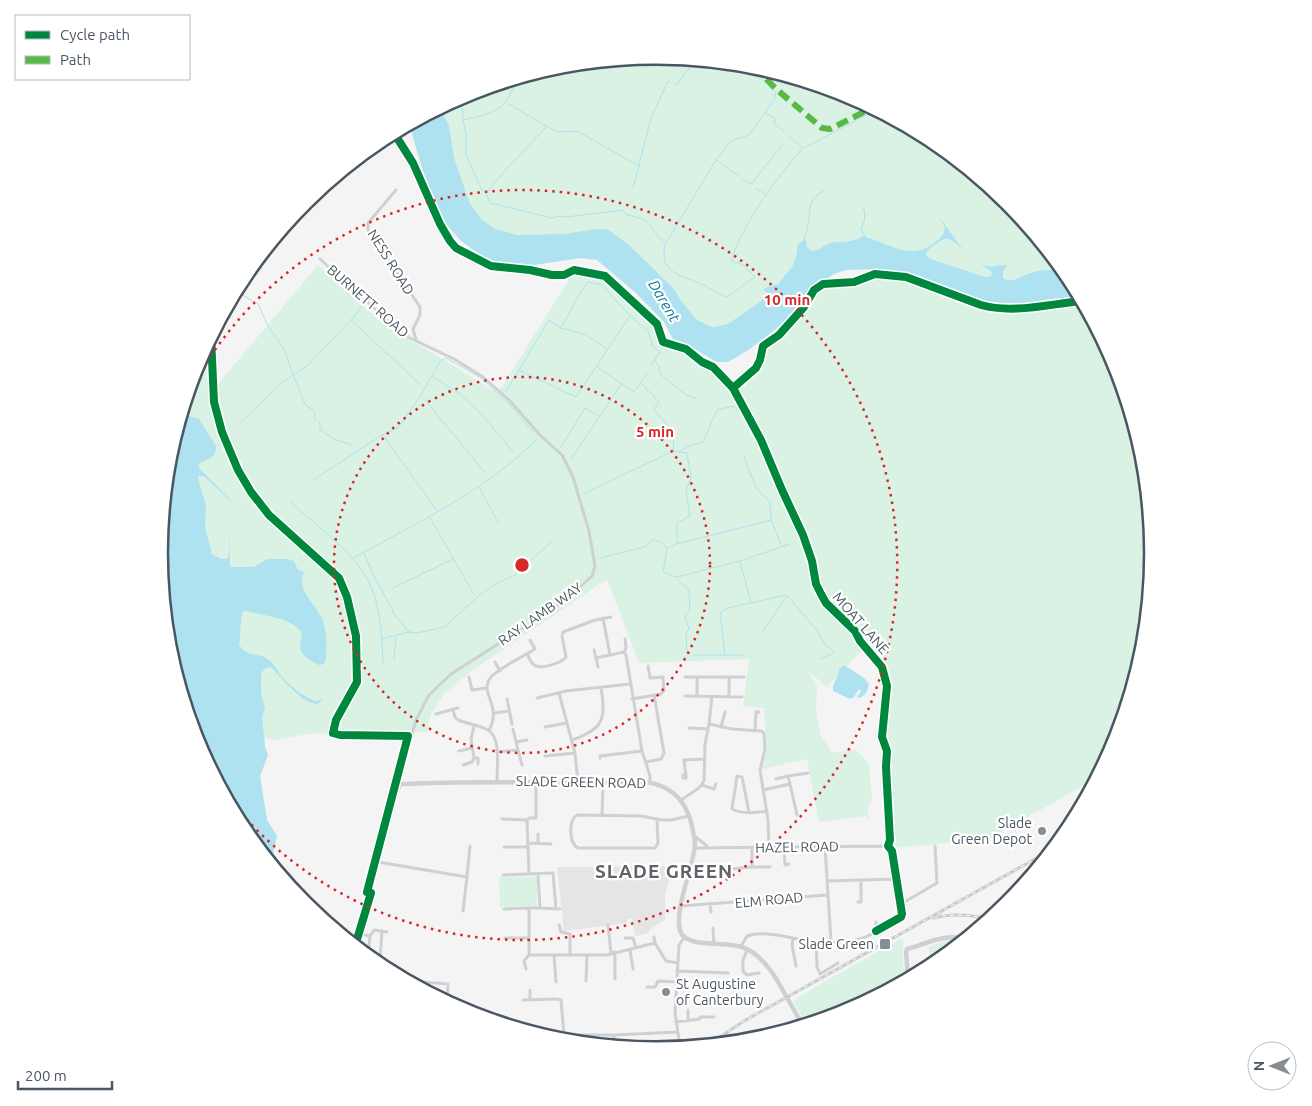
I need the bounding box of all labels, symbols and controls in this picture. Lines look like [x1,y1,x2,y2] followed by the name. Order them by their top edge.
[15,15,190,80] legend
[60,26,130,43] text: Cycle path
[60,51,91,68] text: Path
[365,226,417,298] street label: NESS ROAD
[324,261,412,341] street label: BURNETT ROAD
[645,277,684,325] water label: Darent
[764,291,810,308] text: 10 min
[636,423,674,440] text: 5 min
[513,556,531,574] centre of rings
[495,579,585,649] street label: RAY LAMB WAY
[830,589,892,657] street label: MOAT LANE
[516,773,646,791] street label: SLADE GREEN ROAD
[951,815,1032,847] place label: Slade Green Depot
[1036,825,1048,837] marker: Slade Green Depot
[755,838,839,856] street label: HAZEL ROAD
[595,860,733,882] district label: SLADE GREEN
[734,889,804,911] street label: ELM ROAD
[799,936,874,952] place label: Slade Green
[878,937,892,951] marker: Slade Green
[676,976,764,1008] place label: St Augustine of Canterbury
[660,986,672,998] marker: St Augustine of Canterbury
[1247,1041,1297,1091] north arrow
[18,1058,111,1090] scale bar
[1251,1061,1267,1071] text: N
[25,1067,67,1084] text: 200 m

